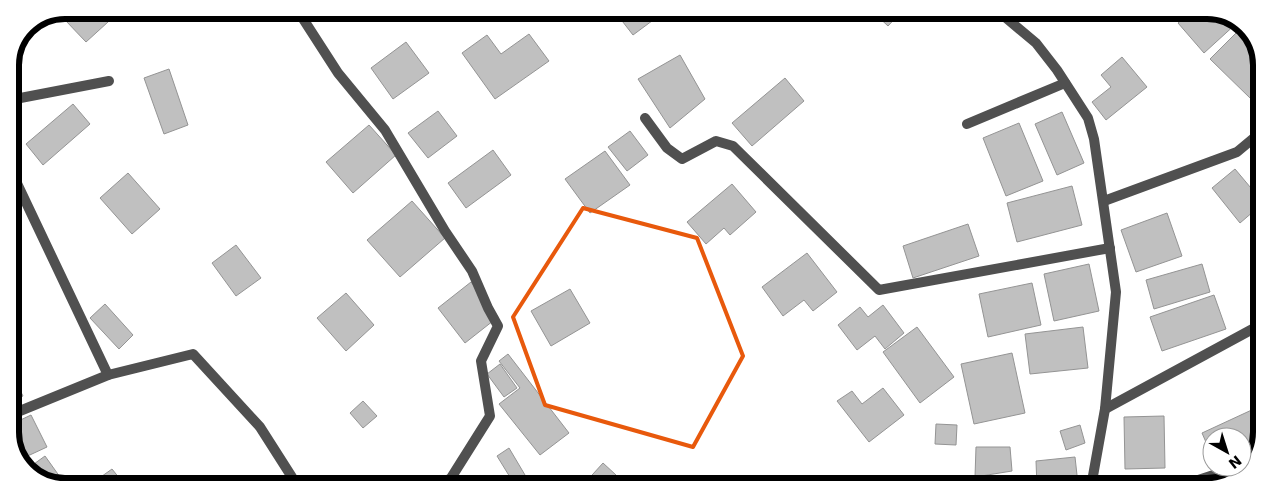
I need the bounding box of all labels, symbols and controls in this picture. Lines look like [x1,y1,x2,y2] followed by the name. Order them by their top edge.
[1202,427,1252,477] north arrow
[1226,452,1245,472] text: N

